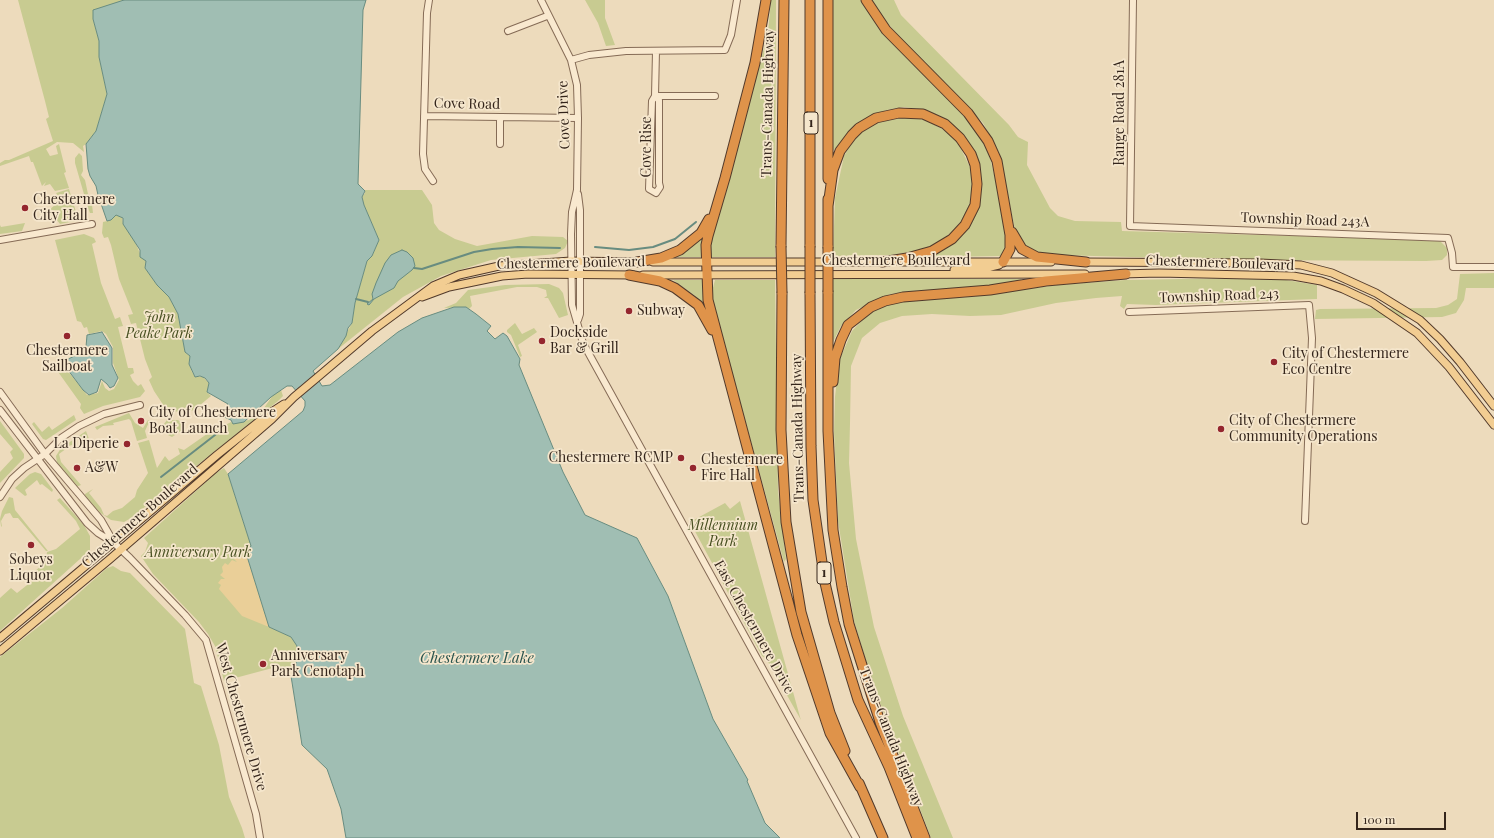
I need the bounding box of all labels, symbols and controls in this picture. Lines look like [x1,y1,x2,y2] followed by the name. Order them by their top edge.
[758,28,778,178] street label: Trans-Canada Highway
[1112,60,1128,166] street label: Range Road 281A
[554,80,574,150] street label: Cove Drive
[434,95,500,113] street label: Cove Road
[804,112,818,134] road number: 1
[639,116,655,178] street label: Cove Rise
[33,192,115,224] place label: Chestermere City Hall
[20,203,30,213] marker: Chestermere City Hall
[1240,209,1370,231] street label: Township Road 243A
[1145,252,1295,274] street label: Chestermere Boulevard
[496,253,646,273] street label: Chestermere Boulevard
[822,253,970,269] street label: Chestermere Boulevard
[1159,286,1279,306] street label: Township Road 243
[637,303,685,319] place label: Subway
[624,306,634,316] marker: Subway
[126,310,192,342] park label: John Peake Park
[550,325,619,358] place label: Dockside Bar & Grill
[62,331,72,341] marker: Chestermere Sailboat
[537,336,547,346] marker: Dockside Bar & Grill
[26,343,108,376] place label: Chestermere Sailboat
[1282,346,1409,378] place label: City of Chestermere Eco Centre
[788,353,808,503] street label: Trans-Canada Highway
[1269,357,1279,367] marker: City of Chestermere Eco Centre
[149,405,276,438] place label: City of Chestermere Boat Launch
[1229,413,1377,446] place label: City of Chestermere Community Operations
[136,416,146,426] marker: City of Chestermere Boat Launch
[1216,424,1226,434] marker: City of Chestermere Community Operations
[53,436,119,452] place label: La Diperie
[122,439,132,449] marker: La Diperie
[548,450,673,466] place label: Chestermere RCMP
[701,452,783,484] place label: Chestermere Fire Hall
[676,453,686,463] marker: Chestermere RCMP
[85,460,118,476] place label: A&W
[78,461,202,571] street label: Chestermere Boulevard
[72,463,82,473] marker: A&W
[688,463,698,473] marker: Chestermere Fire Hall
[688,518,758,550] park label: Millennium Park
[26,540,36,550] marker: Sobeys Liquor
[145,545,251,561] park label: Anniversary Park
[9,552,53,584] place label: Sobeys Liquor
[710,557,798,697] street label: East Chestermere Drive
[817,562,831,584] road number: 1
[212,641,270,793] street label: West Chestermere Drive
[271,648,364,680] place label: Anniversary Park Cenotaph
[420,649,534,667] water label: Chestermere Lake
[258,659,268,669] marker: Anniversary Park Cenotaph
[855,665,927,809] street label: Trans-Canada Highway
[1358,804,1448,830] scale bar
[1363,811,1395,827] text: 100 m

